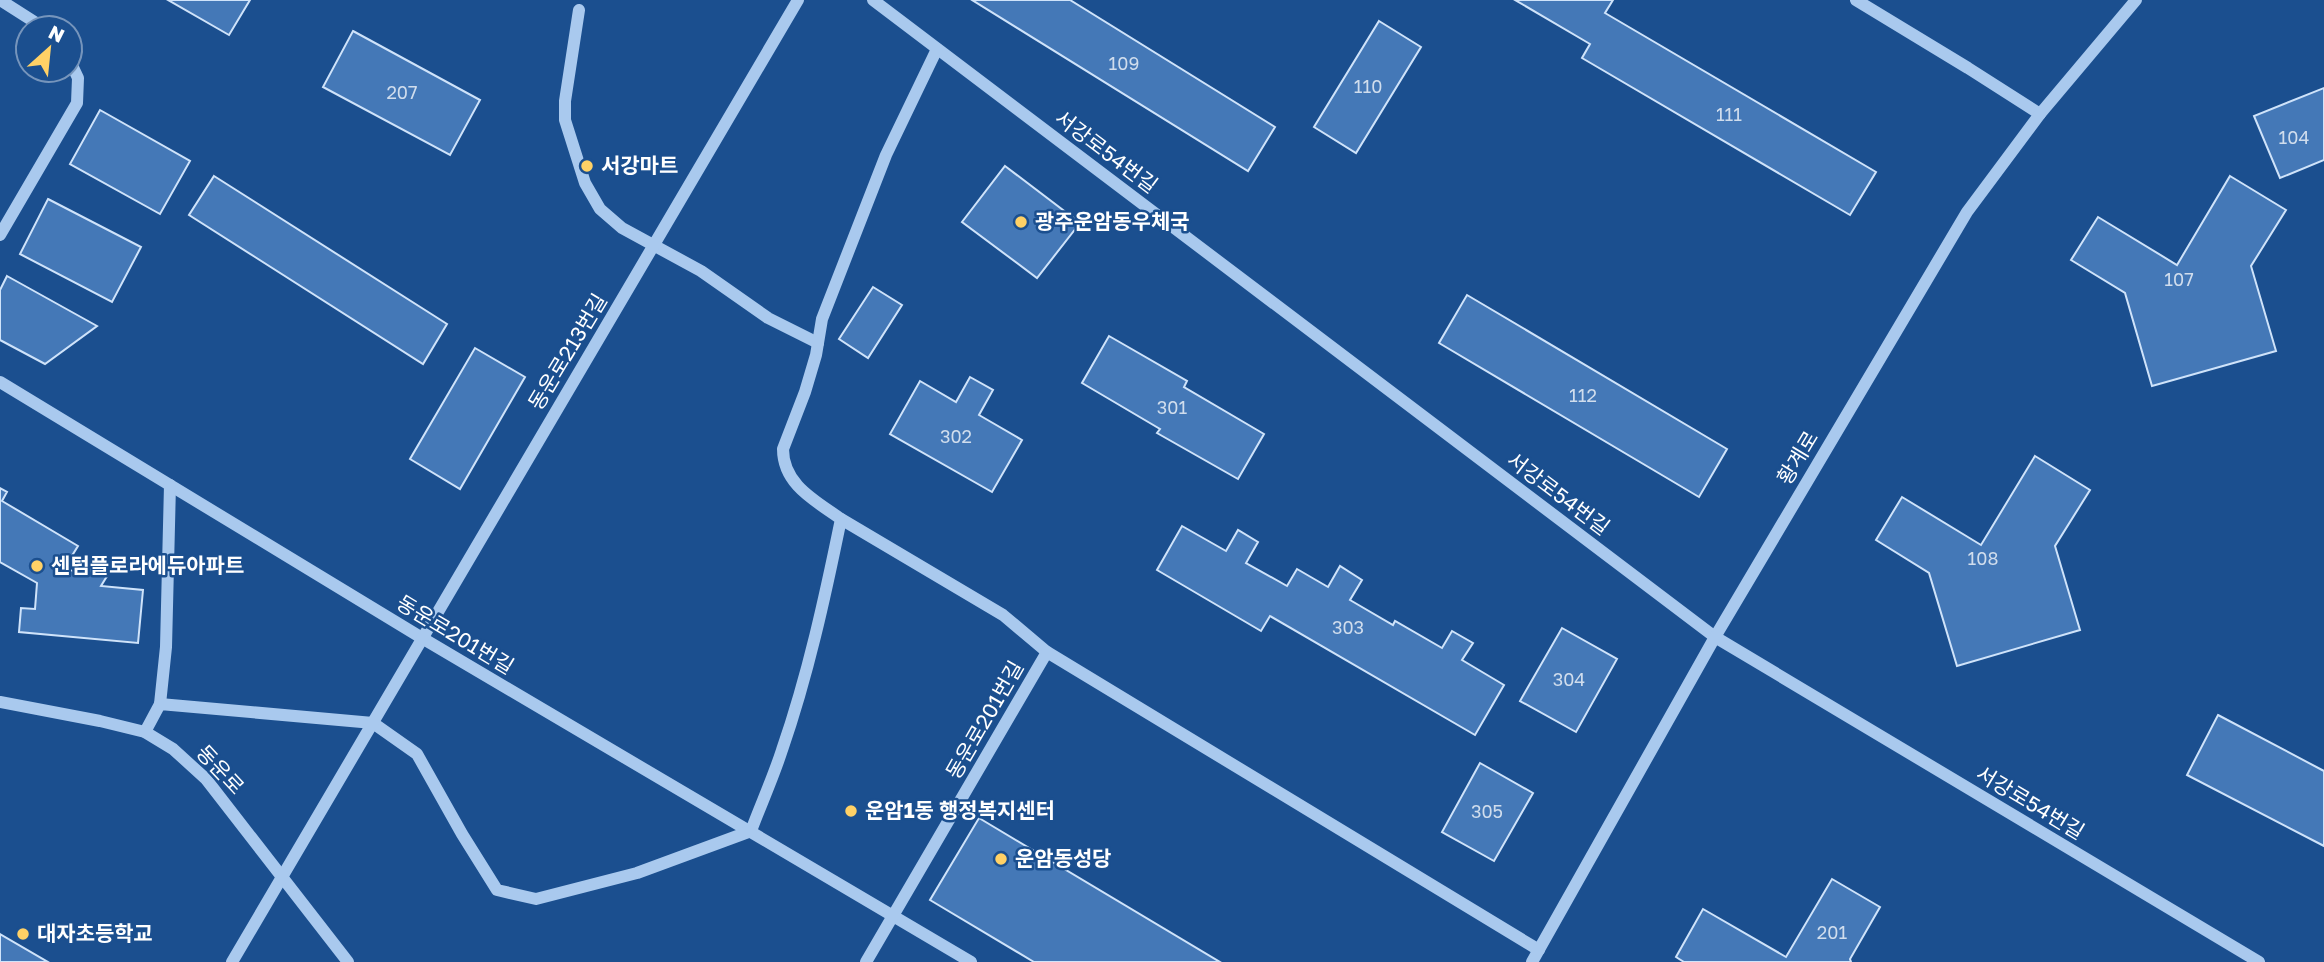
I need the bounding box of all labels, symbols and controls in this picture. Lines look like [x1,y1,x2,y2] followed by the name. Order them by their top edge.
[14,14,84,84] north arrow
[45,20,69,47] text: N
[1109,52,1139,74] house number: 109
[1354,75,1382,97] house number: 110
[386,81,418,103] house number: 207
[1716,103,1742,125] house number: 111
[1050,104,1163,198] street label: 서강로54번길
[2279,126,2309,148] house number: 104
[601,152,678,178] place label: 서강마트
[579,158,595,174] marker: 서강마트
[1035,208,1190,234] place label: 광주운암동우체국
[1013,214,1029,230] marker: 광주운암동우체국
[2164,268,2194,290] house number: 107
[522,289,612,414] street label: 동운로213번길
[1569,384,1597,406] house number: 112
[1157,396,1187,418] house number: 301
[940,425,972,447] house number: 302
[1771,426,1823,489] street label: 황계로
[1502,446,1615,540] street label: 서강로54번길
[1968,547,1998,569] house number: 108
[51,552,244,578] place label: 센텀플로라에듀아파트
[29,558,45,574] marker: 센텀플로라에듀아파트
[392,589,519,679] street label: 동운로201번길
[1332,616,1364,638] house number: 303
[940,656,1028,783] street label: 동운로201번길
[1553,668,1585,690] house number: 304
[191,739,250,799] street label: 동운로
[1972,760,2089,845] street label: 서강로54번길
[865,797,1055,823] place label: 운암1동 행정복지센터
[1471,800,1503,822] house number: 305
[843,803,859,819] marker: 운암1동 행정복지센터
[1015,845,1112,871] place label: 운암동성당
[993,851,1009,867] marker: 운암동성당
[37,920,153,946] place label: 대자초등학교
[1817,921,1847,943] house number: 201
[15,926,31,942] marker: 대자초등학교

